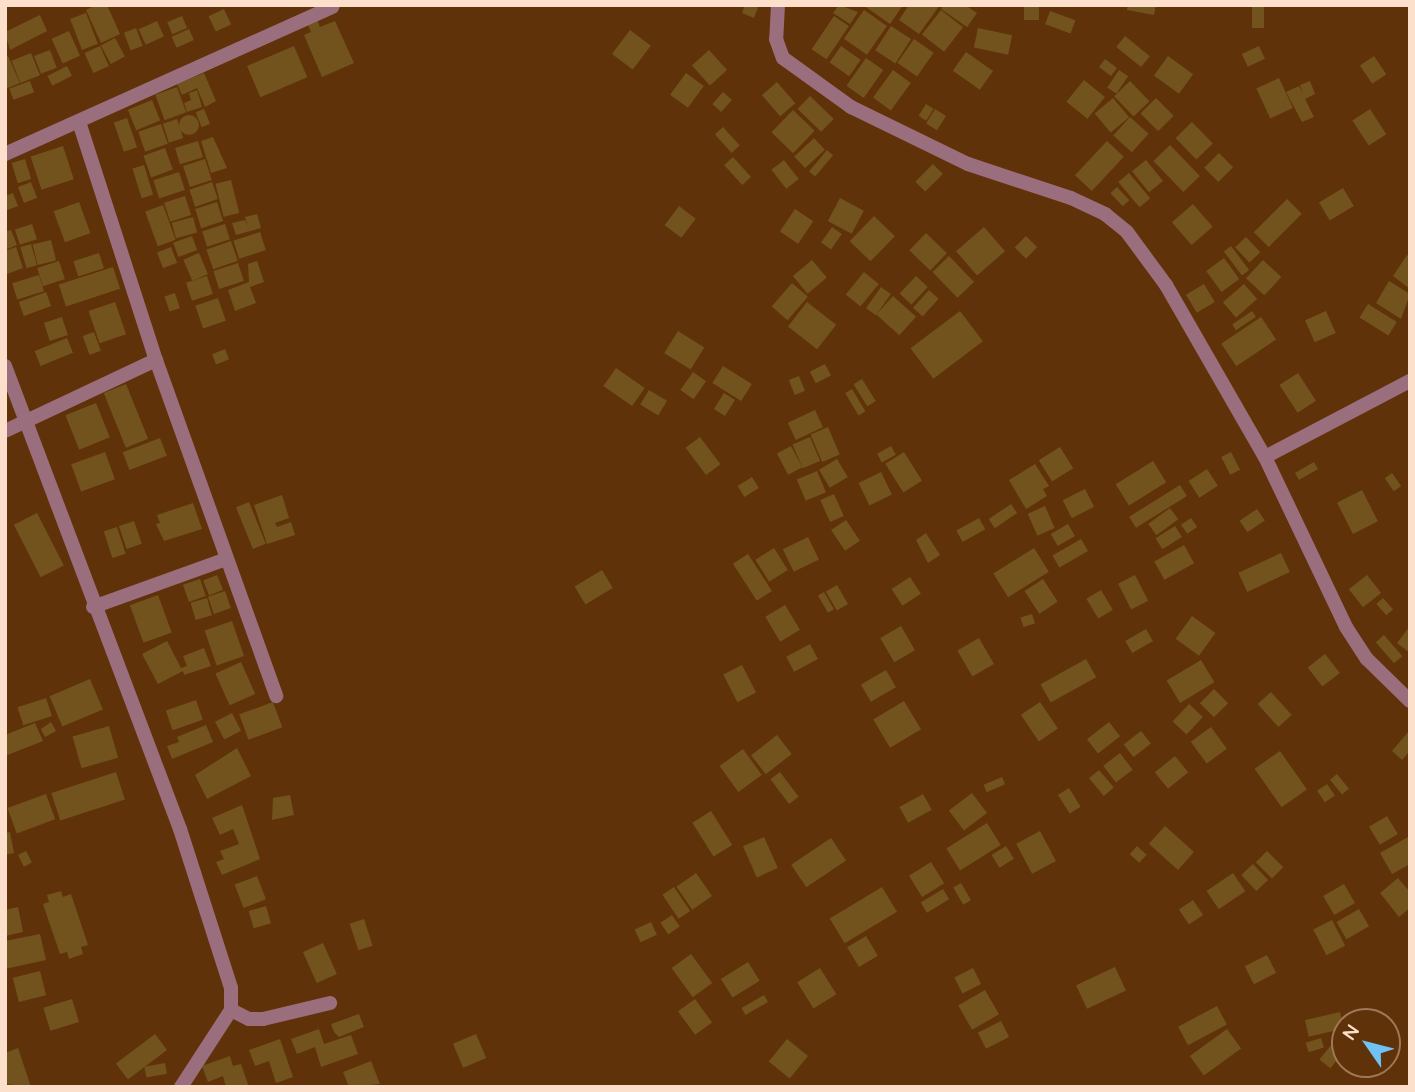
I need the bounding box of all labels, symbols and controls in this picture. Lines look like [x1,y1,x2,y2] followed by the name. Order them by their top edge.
[1331,1008,1401,1078] north arrow
[1337,1019,1364,1045] text: N

